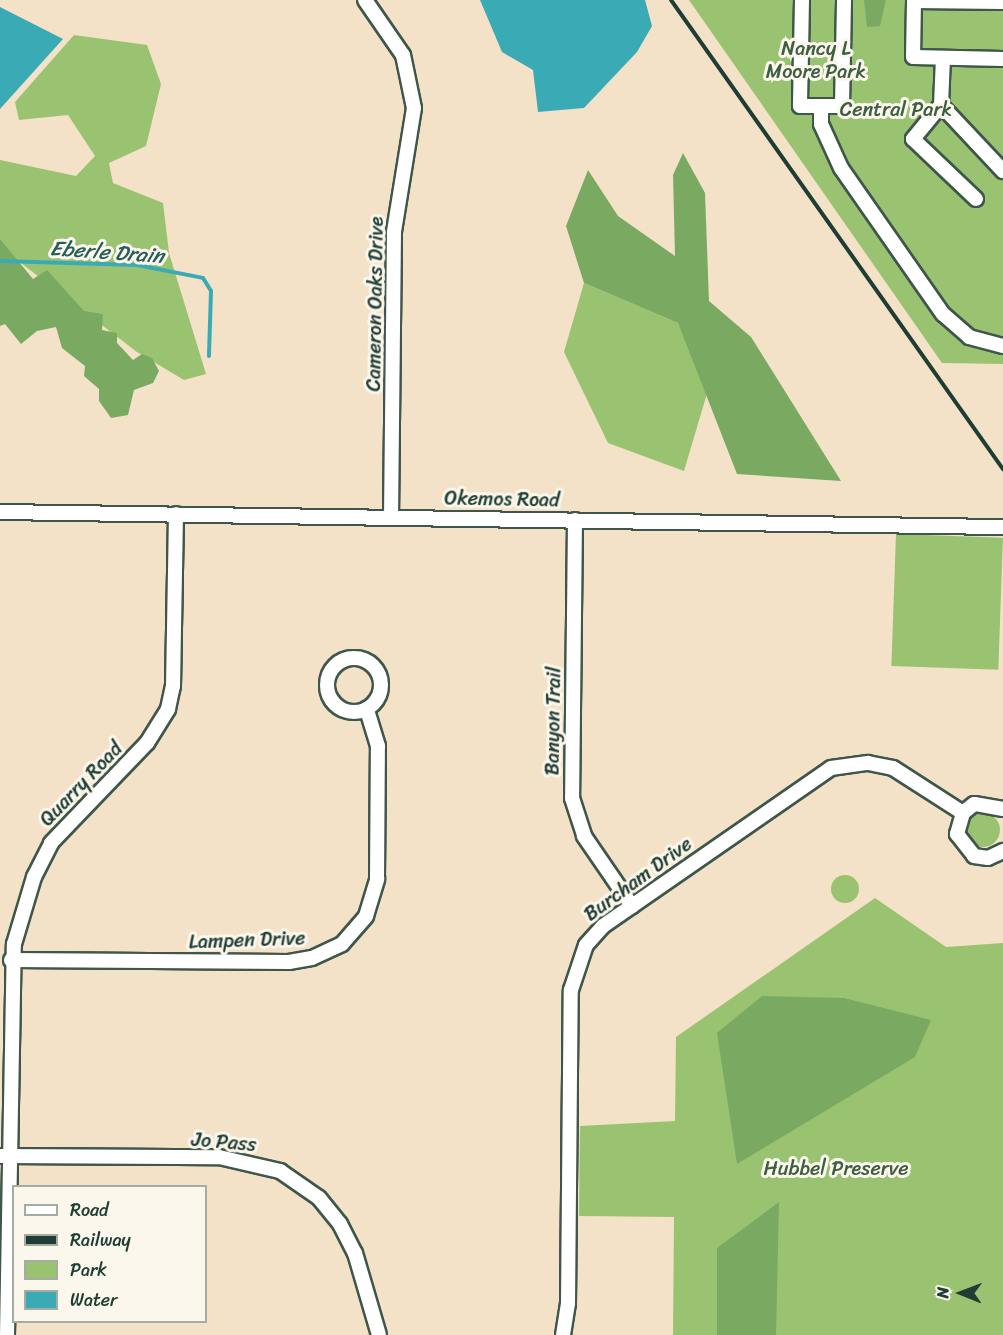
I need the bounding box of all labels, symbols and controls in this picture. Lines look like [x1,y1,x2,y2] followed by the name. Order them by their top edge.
[766,36,866,83] park label: Nancy L Moore Park
[840,97,952,121] park label: Central Park
[361,216,389,392] street label: Cameron Oaks Drive
[49,235,165,269] water label: Eberle Drain
[444,486,560,512] street label: Okemos Road
[540,666,566,776] street label: Banyon Trail
[35,737,127,831] street label: Quarry Road
[579,832,697,926] street label: Burcham Drive
[188,926,306,954] street label: Lampen Drive
[190,1127,258,1157] street label: Jo Pass
[764,1156,908,1180] park label: Hubbel Preserve
[12,1185,207,1323] legend
[70,1194,109,1226] text: Road
[70,1224,131,1256] text: Railway
[70,1254,107,1286] text: Park
[931,1263,991,1323] north arrow
[70,1284,117,1316] text: Water
[928,1287,957,1298] text: N

